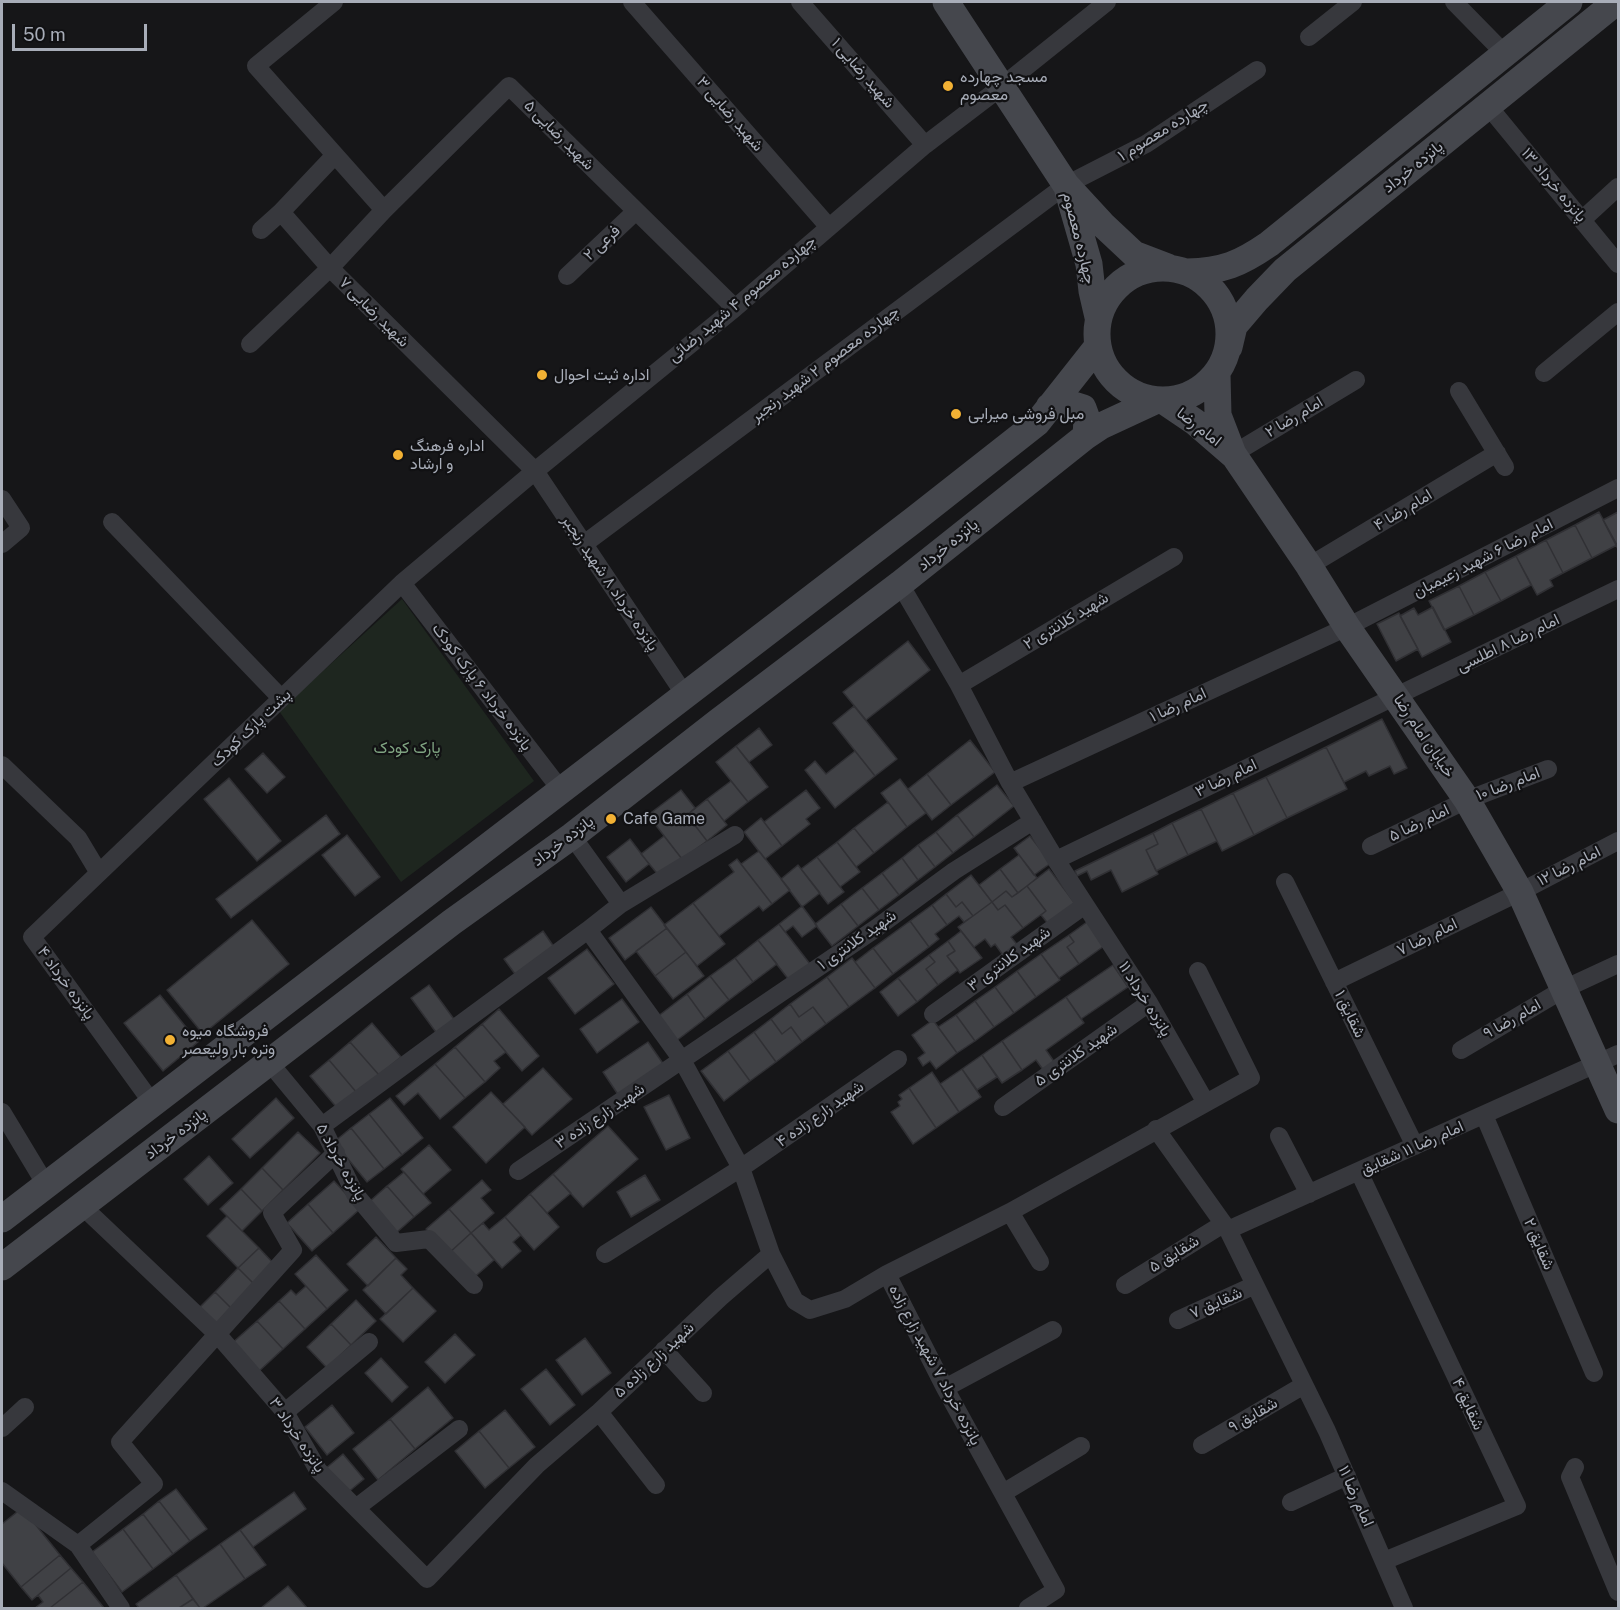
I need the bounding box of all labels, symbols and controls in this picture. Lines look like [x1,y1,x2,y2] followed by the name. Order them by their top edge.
[15,12,150,50] scale bar
[23,24,66,45] text: 50 m
[827,34,899,112] street label: شهید رضایی ۱
[960,67,1048,105] place label: مسجد چهارده معصوم
[692,73,768,155] street label: شهید رضایی ۳
[941,79,955,93] marker: مسجد چهارده معصوم
[1114,95,1212,165] street label: چهارده معصوم ۱
[520,96,598,174] street label: شهید رضایی ۵
[1379,137,1447,197] street label: پانزده خرداد
[1517,144,1591,226] street label: پانزده خرداد ۱۳
[1058,190,1100,286] street label: چهارده معصوم
[580,221,624,265] street label: فرعی ۲
[664,232,820,366] street label: چهارده معصوم ۴ شهید رضائی
[335,273,413,351] street label: شهید رضایی ۷
[747,302,903,426] street label: چهارده معصوم ۲ شهید رنجبر
[554,365,649,385] place label: اداره ثبت احوال
[535,368,549,382] marker: اداره ثبت احوال
[1262,392,1326,442] street label: امام رضا ۲
[968,404,1084,424] place label: مبل فروشی میرابی
[1173,404,1225,450] street label: امام رضا
[949,407,963,421] marker: مبل فروشی میرابی
[410,436,484,474] place label: اداره فرهنگ و ارشاد
[391,448,405,462] marker: اداره فرهنگ و ارشاد
[1370,485,1436,535] street label: امام رضا ۴
[557,511,663,655] street label: پانزده خرداد ۸ شهید رنجبر
[1410,514,1556,602] street label: امام رضا ۶ شهید زعیمیان
[914,515,982,575] street label: پانزده خرداد
[1020,588,1112,654] street label: شهید کلانتری ۲
[1453,610,1563,676] street label: امام رضا ۸ اطلسی
[428,619,536,755] street label: پانزده خرداد ۶ پارک کودک
[1147,684,1209,726] street label: امام رضا ۱
[207,685,295,771] street label: پشت پارک کودک
[1389,691,1459,781] street label: خیابان امام رضا
[374,738,440,758] park label: پارک کودک
[1192,755,1260,801] street label: امام رضا ۳
[1473,763,1543,805] street label: امام رضا ۱۰
[1386,800,1452,846] street label: امام رضا ۵
[623,809,705,829] place label: Cafe Game
[528,812,598,870] street label: پانزده خرداد
[604,812,618,826] marker: Cafe Game
[1534,842,1604,890] street label: امام رضا ۱۲
[814,906,900,974] street label: شهید کلانتری ۱
[1394,914,1460,960] street label: امام رضا ۷
[964,923,1054,995] street label: شهید کلانتری ۳
[33,943,99,1023] street label: پانزده خرداد ۴
[1114,958,1176,1040] street label: پانزده خرداد ۱۱
[1330,987,1370,1041] street label: شقایق ۱
[1480,995,1544,1043] street label: امام رضا ۹
[1031,1019,1121,1091] street label: شهید کلانتری ۵
[182,1021,275,1059] place label: فروشگاه میوه وتره بار ولیعصر
[163,1033,177,1047] marker: فروشگاه میوه وتره بار ولیعصر
[773,1077,867,1151] street label: شهید زارع زاده ۴
[552,1079,648,1153] street label: شهید زارع زاده ۳
[141,1105,211,1163] street label: پانزده خرداد
[1358,1117,1466,1179] street label: امام رضا ۱۱ شقایق
[312,1120,370,1204] street label: پانزده خرداد ۵
[1520,1215,1558,1273] street label: شقایق ۲
[1145,1231,1203,1277] street label: شقایق ۵
[885,1282,985,1448] street label: پانزده خرداد ۷ شهید زارع زاده
[1187,1283,1245,1323] street label: شقایق ۷
[610,1318,698,1402] street label: شهید زارع زاده ۵
[1448,1375,1488,1433] street label: شقایق ۴
[1225,1393,1281,1437] street label: شقایق ۹
[265,1394,329,1476] street label: پانزده خرداد ۳
[1334,1463,1378,1529] street label: امام رضا ۱۱

